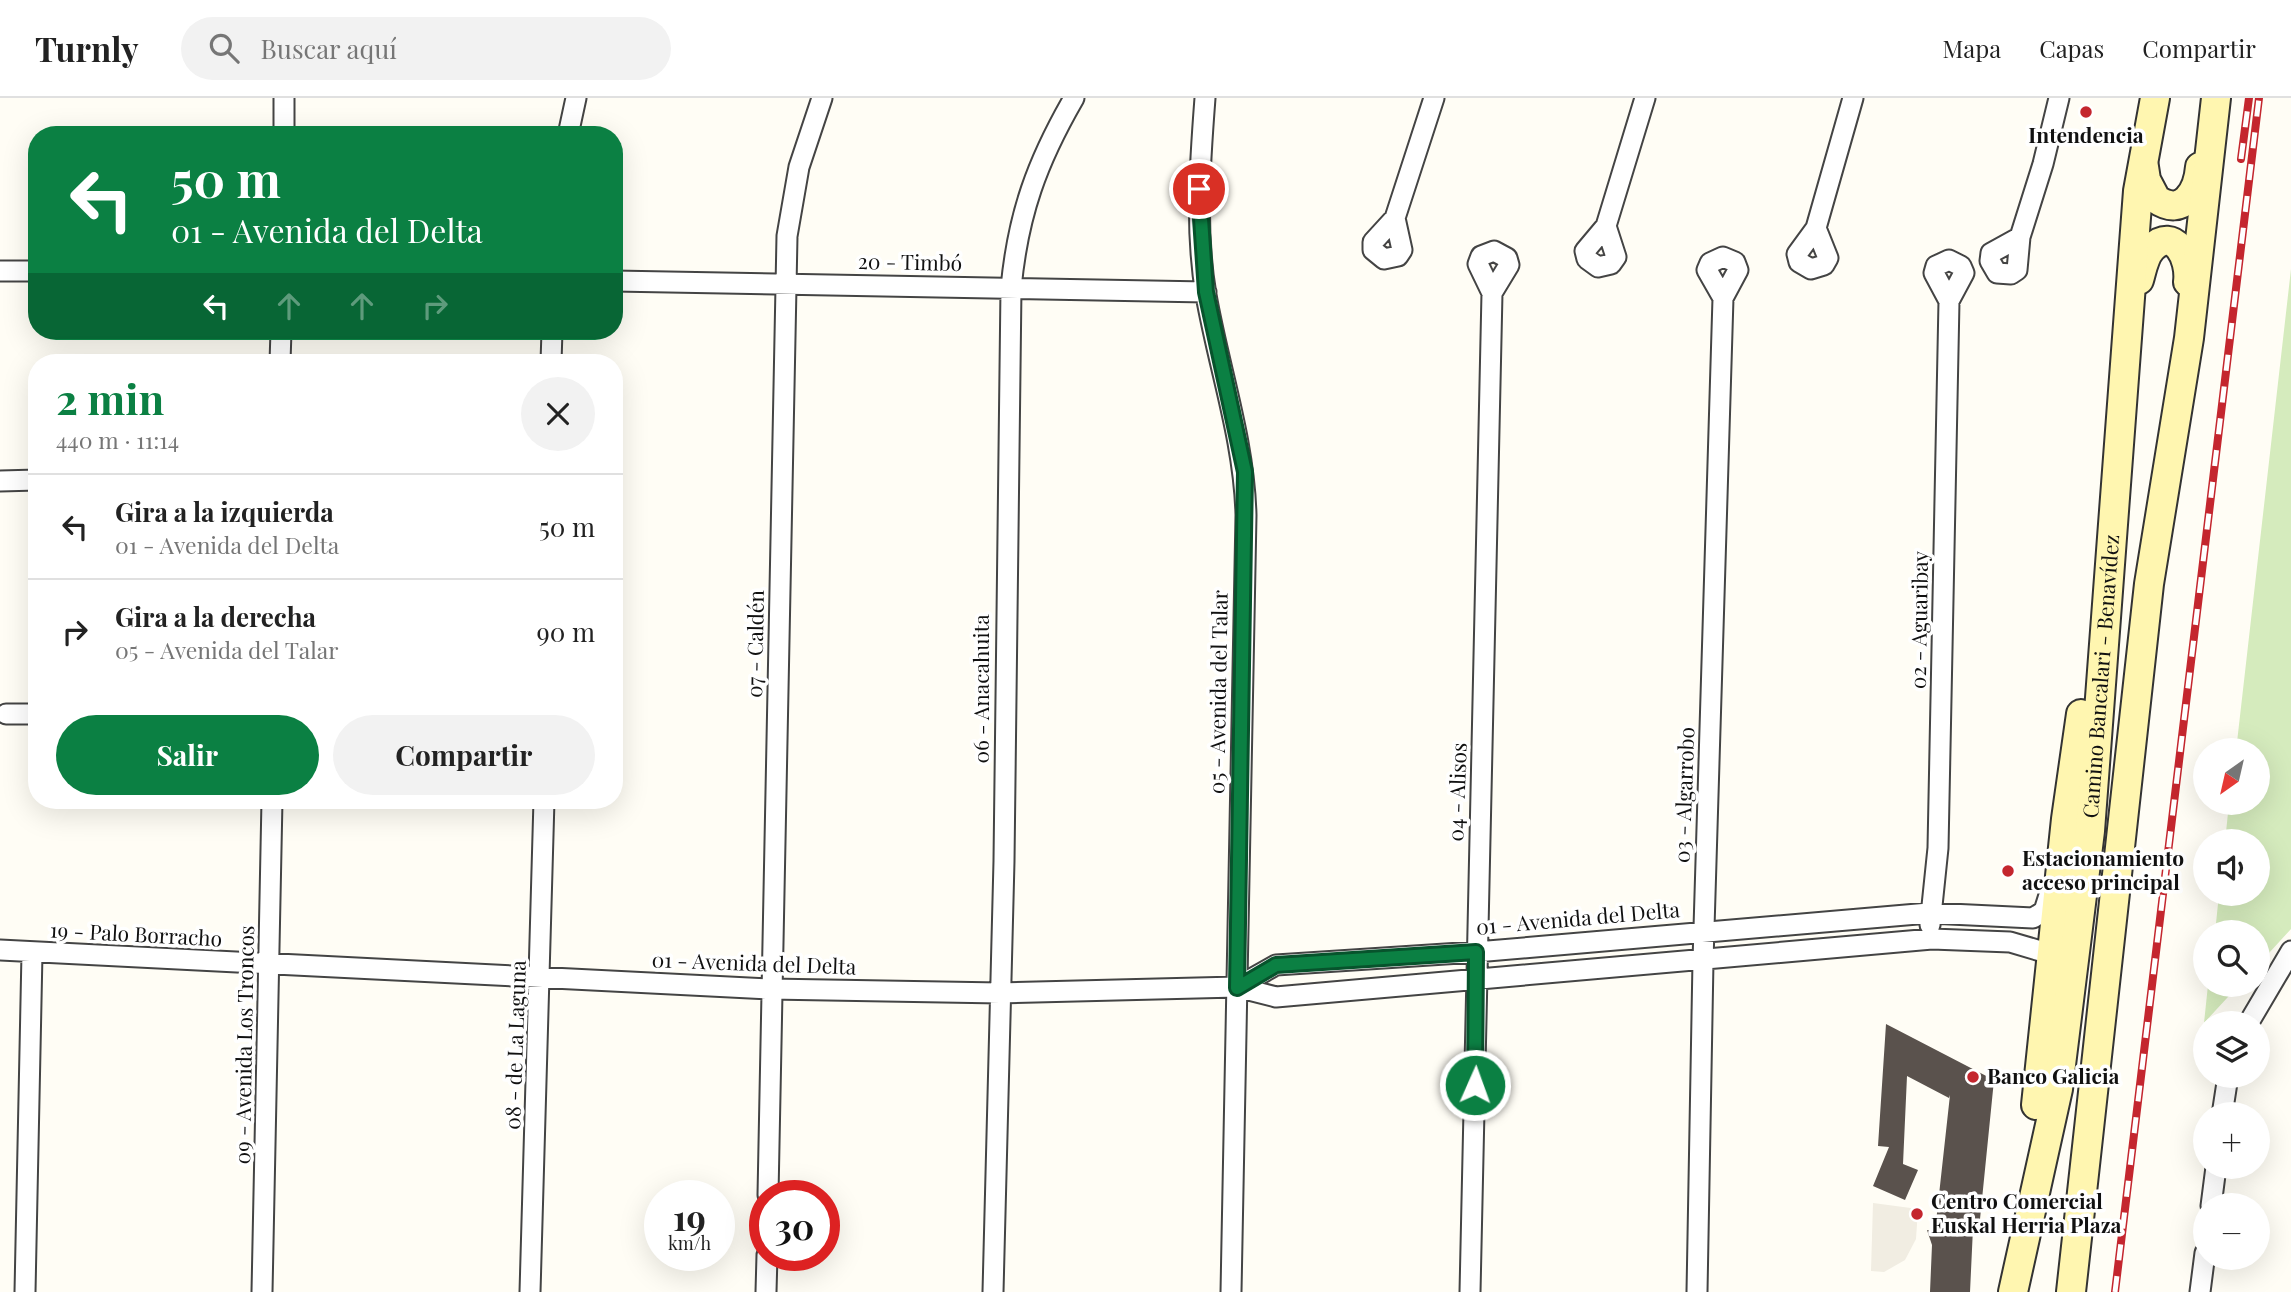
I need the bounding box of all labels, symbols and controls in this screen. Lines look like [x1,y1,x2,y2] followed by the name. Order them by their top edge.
[181,17,671,80] search box
[35,26,139,70] text: Turnly
[205,29,243,67] icon: search
[261,31,397,66] text: Buscar aquí
[1943,32,2001,64] text: Mapa
[2039,32,2104,64] text: Capas
[2142,32,2256,64] text: Compartir
[2078,104,2094,120] marker: Intendencia
[2028,120,2144,148] place label: Intendencia
[171,145,281,210] text: 50 m
[56,154,147,245] icon: left
[1169,159,1229,219] pin
[1180,170,1218,208] icon: arrive
[171,208,483,251] text: 01 - Avenida del Delta
[858,246,962,276] street label: 20 - Timbó
[197,287,235,325] icon: left
[270,287,308,325] icon: ahead
[343,287,381,325] icon: ahead
[416,287,454,325] icon: right
[56,370,164,426] text: 2 min
[521,377,595,451] button: close
[56,424,179,455] text: 440 m · 11:14
[115,494,334,529] text: Gira a la izquierda
[56,508,94,546] icon: left
[539,509,595,544] text: 50 m
[115,529,339,560] text: 01 - Avenida del Delta
[2075,533,2124,819] street label: Camino Bancalari - Benavídez
[1903,550,1933,689] street label: 02 - Aguaribay
[739,589,769,698] street label: 07 - Caldén
[1201,589,1233,794] street label: 05 - Avenida del Talar
[115,599,316,634] text: Gira a la derecha
[56,613,94,651] icon: right
[537,614,595,649] text: 90 m
[966,614,994,764] street label: 06 - Anacahuita
[115,634,339,665] text: 05 - Avenida del Talar
[56,715,319,795] button: Salir
[333,715,595,795] button: Compartir
[1667,726,1699,863] street label: 03 - Algarrobo
[2193,738,2270,816] north arrow
[2193,738,2270,1270] map controls
[1440,742,1472,842] street label: 04 - Alisos
[2193,829,2270,906] button: sound
[2022,843,2184,895] place label: Estacionamiento acceso principal
[2000,863,2016,879] marker: Estacionamiento acceso principal
[1475,894,1682,940] street label: 01 - Avenida del Delta
[49,915,223,951] street label: 19 - Palo Borracho
[2193,920,2270,997] button: search
[227,925,259,1165] street label: 09 - Avenida Los Troncos
[651,944,857,980] street label: 01 - Avenida del Delta
[497,959,531,1130] street label: 08 - de La Laguna
[2193,1011,2270,1088] button: layers
[1438,1048,1512,1122] position arrow
[1987,1061,2120,1089] place label: Banco Galicia
[1965,1069,1981,1085] marker: Banco Galicia
[2193,1102,2270,1179] button: +
[749,1180,840,1271] speed limit sign: 30
[1931,1186,2122,1238] place label: Centro Comercial Euskal Herria Plaza
[673,1193,706,1240] text: 19
[2193,1193,2270,1270] button: −
[1909,1206,1925,1222] marker: Centro Comercial Euskal Herria Plaza
[668,1231,711,1255] text: km/h

